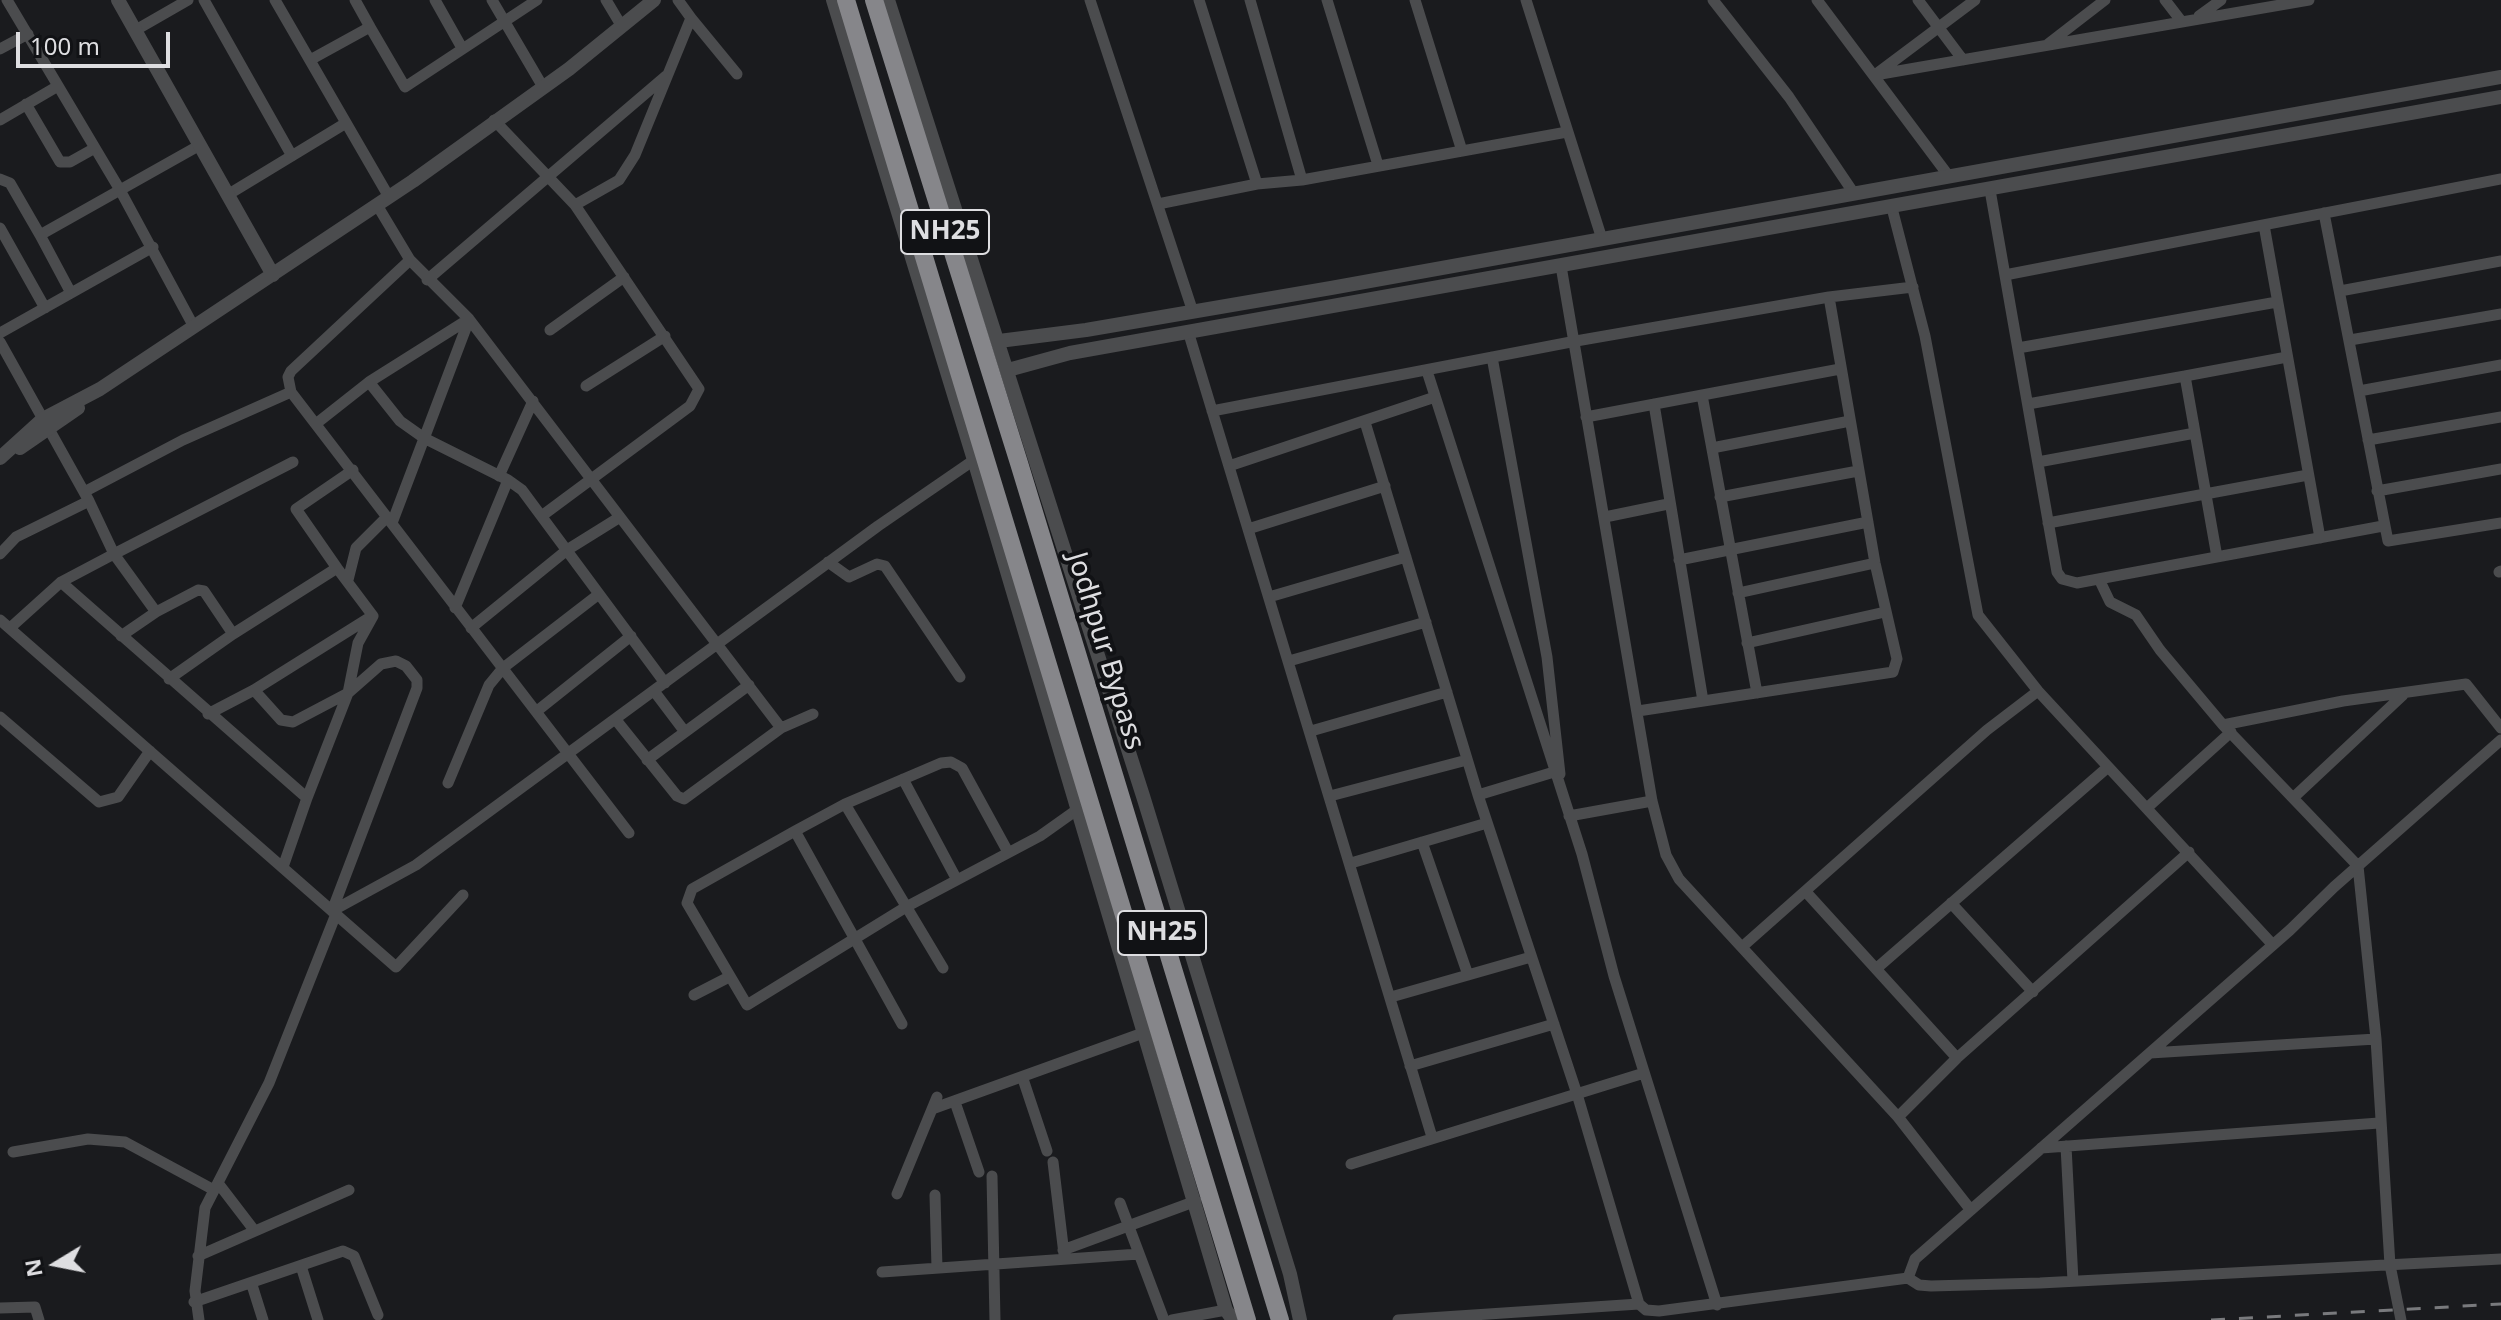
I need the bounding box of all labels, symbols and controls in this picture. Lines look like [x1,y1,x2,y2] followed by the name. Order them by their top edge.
[20,16,174,66] scale bar
[30,29,100,62] text: 100 m
[901,210,989,254] road number: NH25
[1059,548,1151,754] street label: Jodhpur Bypass
[1118,911,1206,955] road number: NH25
[16,1224,96,1304] north arrow
[16,1257,49,1280] text: N

